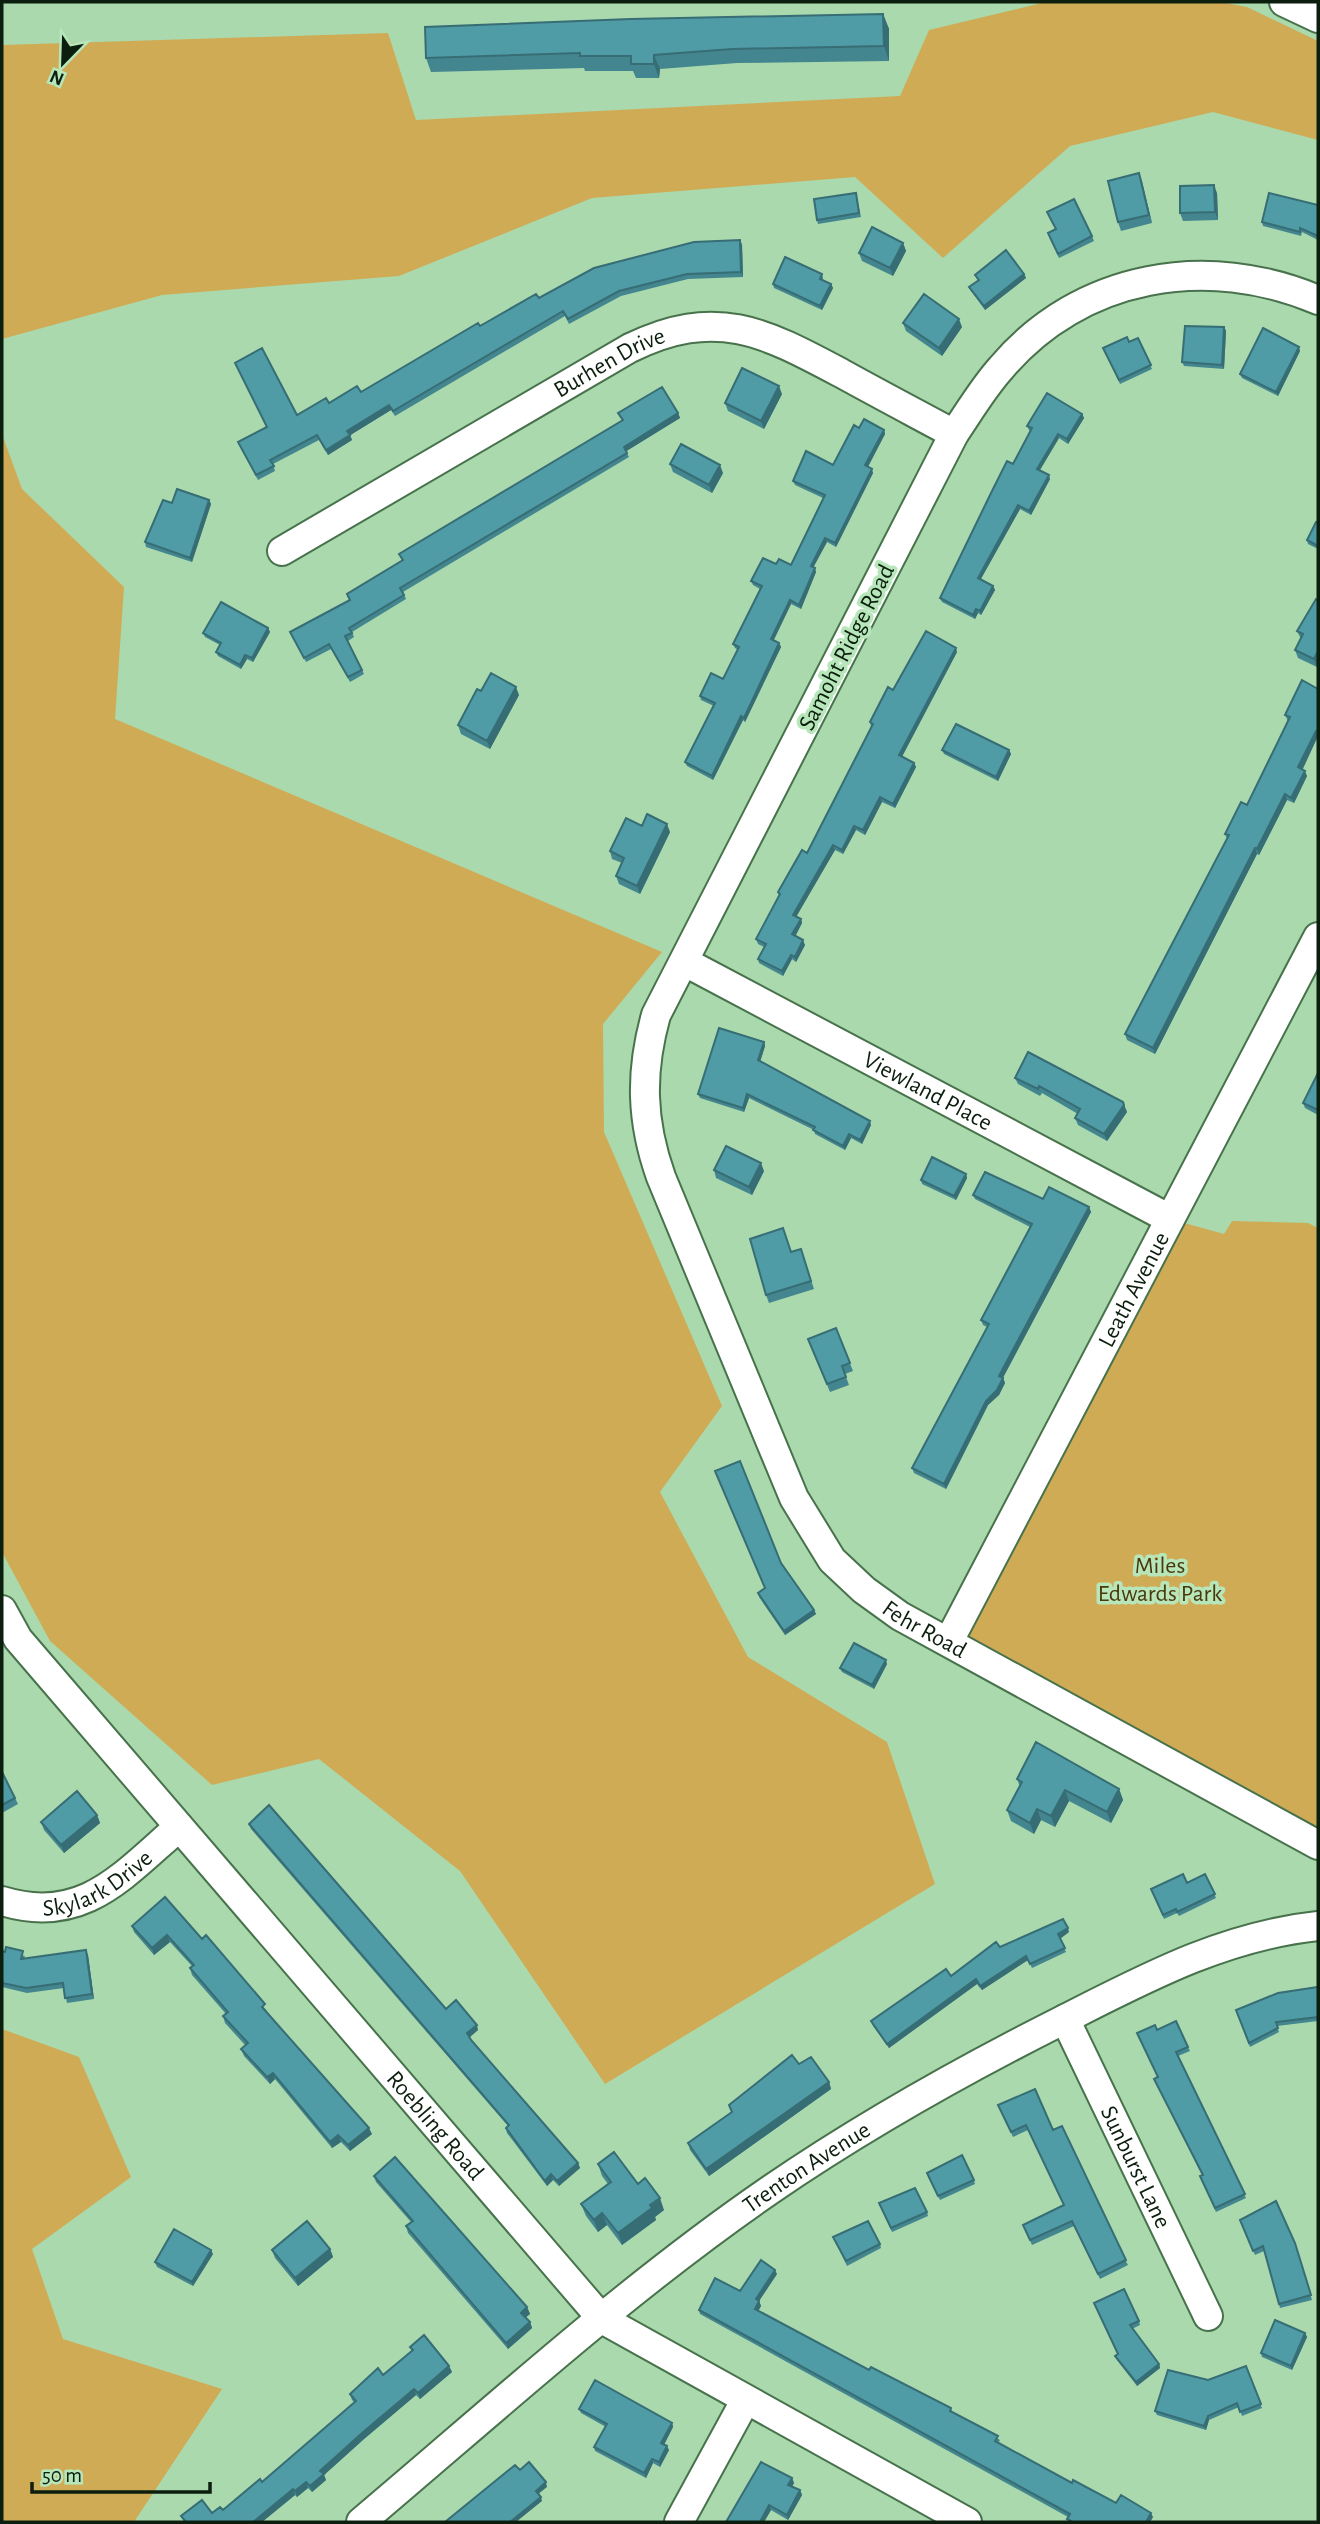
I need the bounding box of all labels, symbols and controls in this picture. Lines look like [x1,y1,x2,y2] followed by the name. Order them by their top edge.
[28,28,98,98] north arrow
[47,66,67,89] text: N
[550,324,668,403] street label: Burhen Drive
[795,561,899,734] street label: Samoht Ridge Road
[859,1048,996,1136] street label: Viewland Place
[1094,1228,1174,1351] street label: Leath Avenue
[1098,1554,1222,1606] park label: Miles Edwards Park
[878,1596,970,1663] street label: Fehr Road
[42,1846,157,1921] street label: Skylark Drive
[382,2067,488,2185] street label: Roebling Road
[1096,2102,1175,2232] street label: Sunburst Lane
[739,2118,875,2218] street label: Trenton Avenue
[32,2450,210,2494] scale bar
[42,2465,82,2486] text: 50 m

